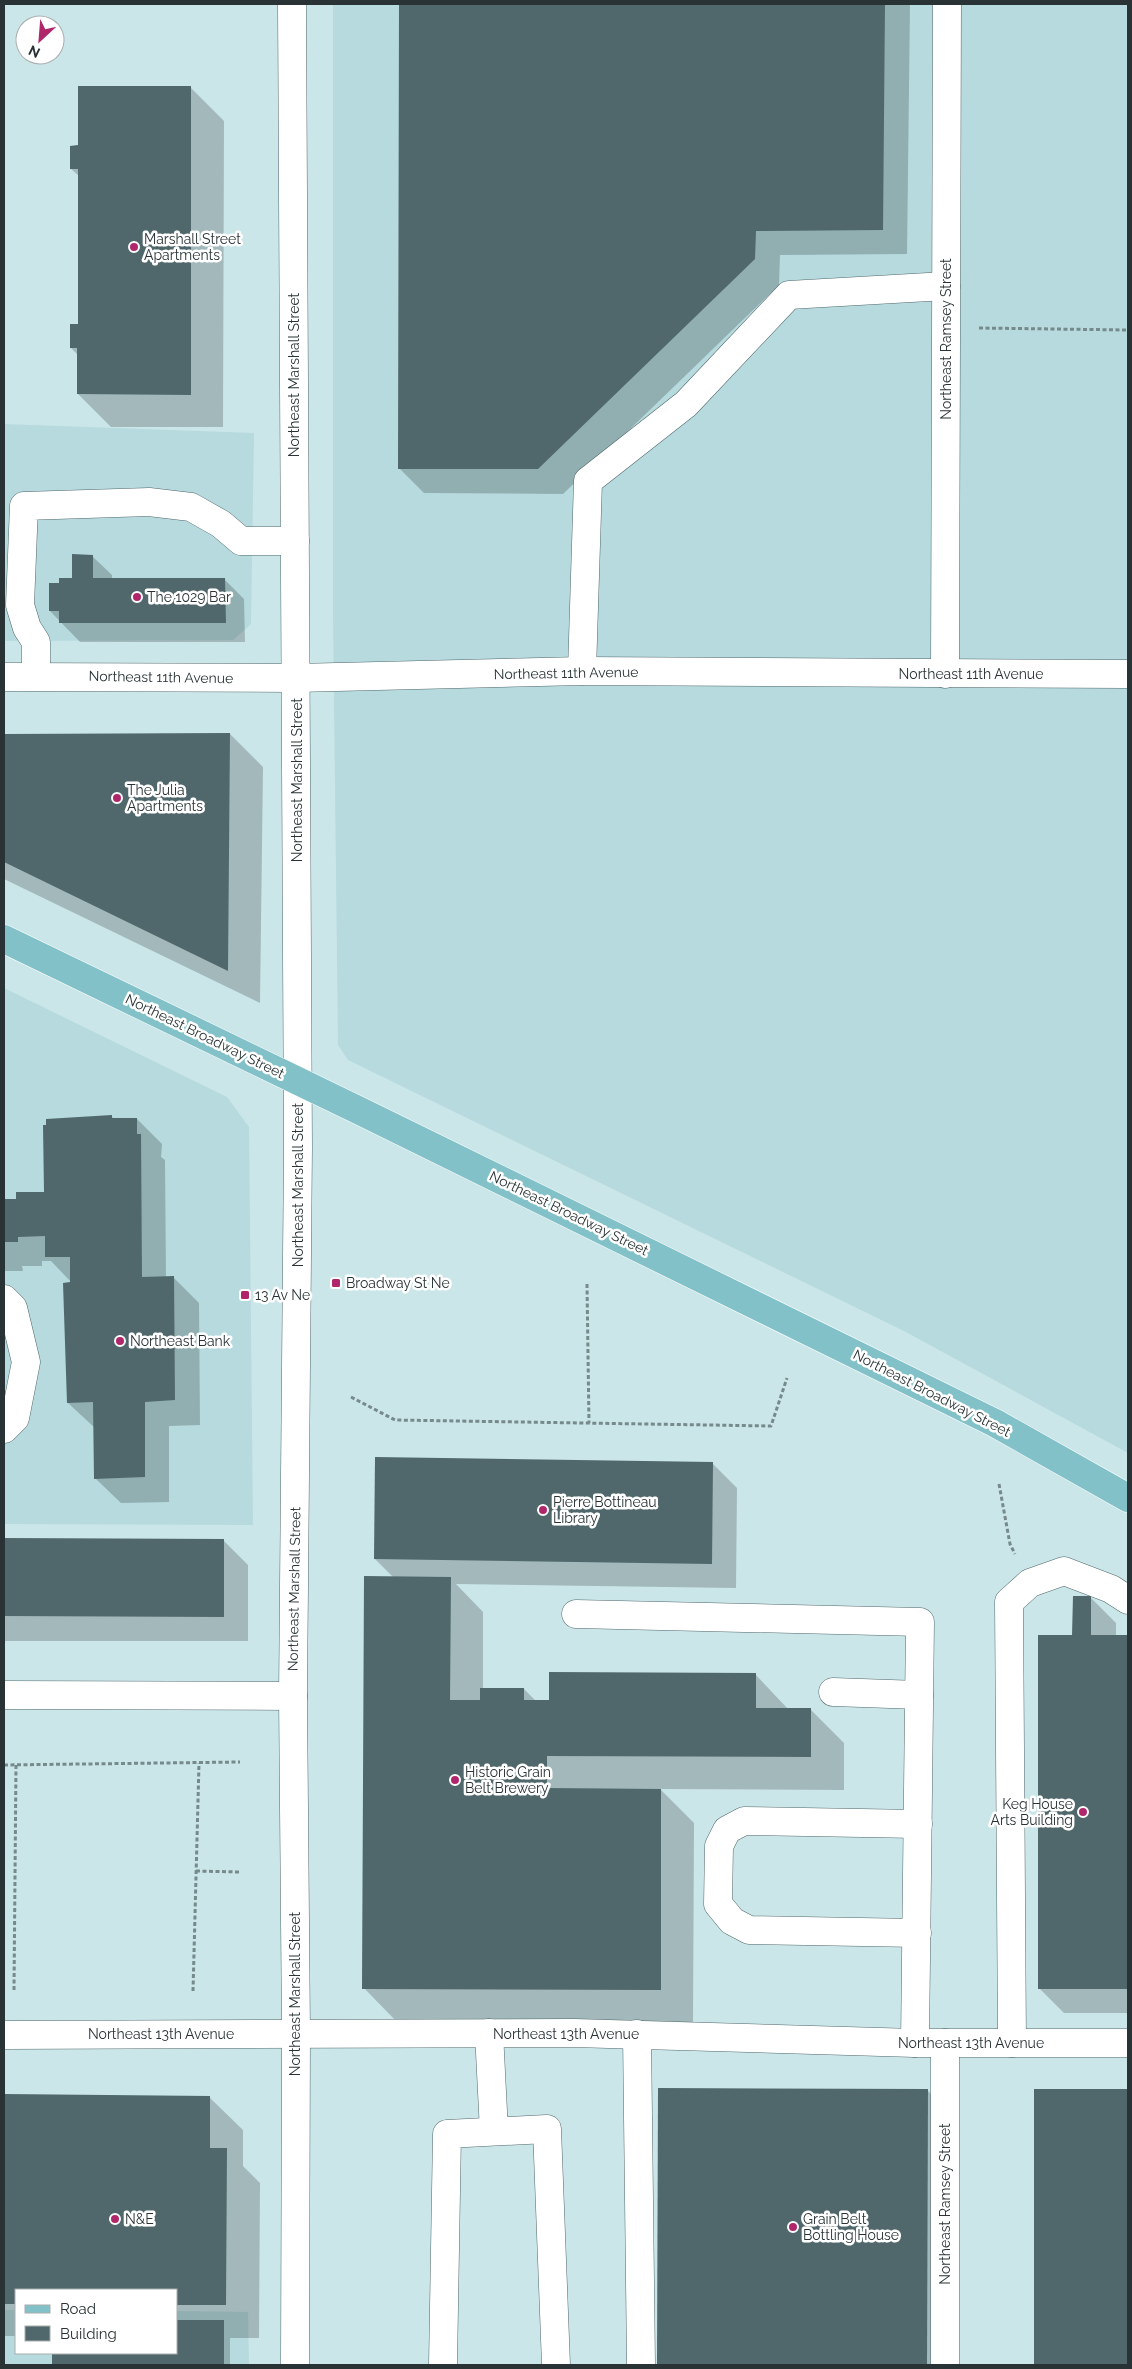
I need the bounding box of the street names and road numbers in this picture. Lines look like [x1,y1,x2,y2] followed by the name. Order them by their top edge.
[938,258,954,420] street label: Northeast Ramsey Street
[286,292,302,457] street label: Northeast Marshall Street
[493,664,639,682] street label: Northeast 11th Avenue
[899,666,1043,682] street label: Northeast 11th Avenue
[88,668,234,686] street label: Northeast 11th Avenue
[289,697,305,862] street label: Northeast Marshall Street
[123,991,287,1082] street label: Northeast Broadway Street
[290,1102,306,1267] street label: Northeast Marshall Street
[487,1168,651,1259] street label: Northeast Broadway Street
[851,1346,1014,1440] street label: Northeast Broadway Street
[285,1506,303,1671] street label: Northeast Marshall Street
[287,1911,303,2076] street label: Northeast Marshall Street
[88,2026,234,2042] street label: Northeast 13th Avenue
[493,2026,639,2042] street label: Northeast 13th Avenue
[898,2035,1044,2051] street label: Northeast 13th Avenue
[937,2123,953,2285] street label: Northeast Ramsey Street

